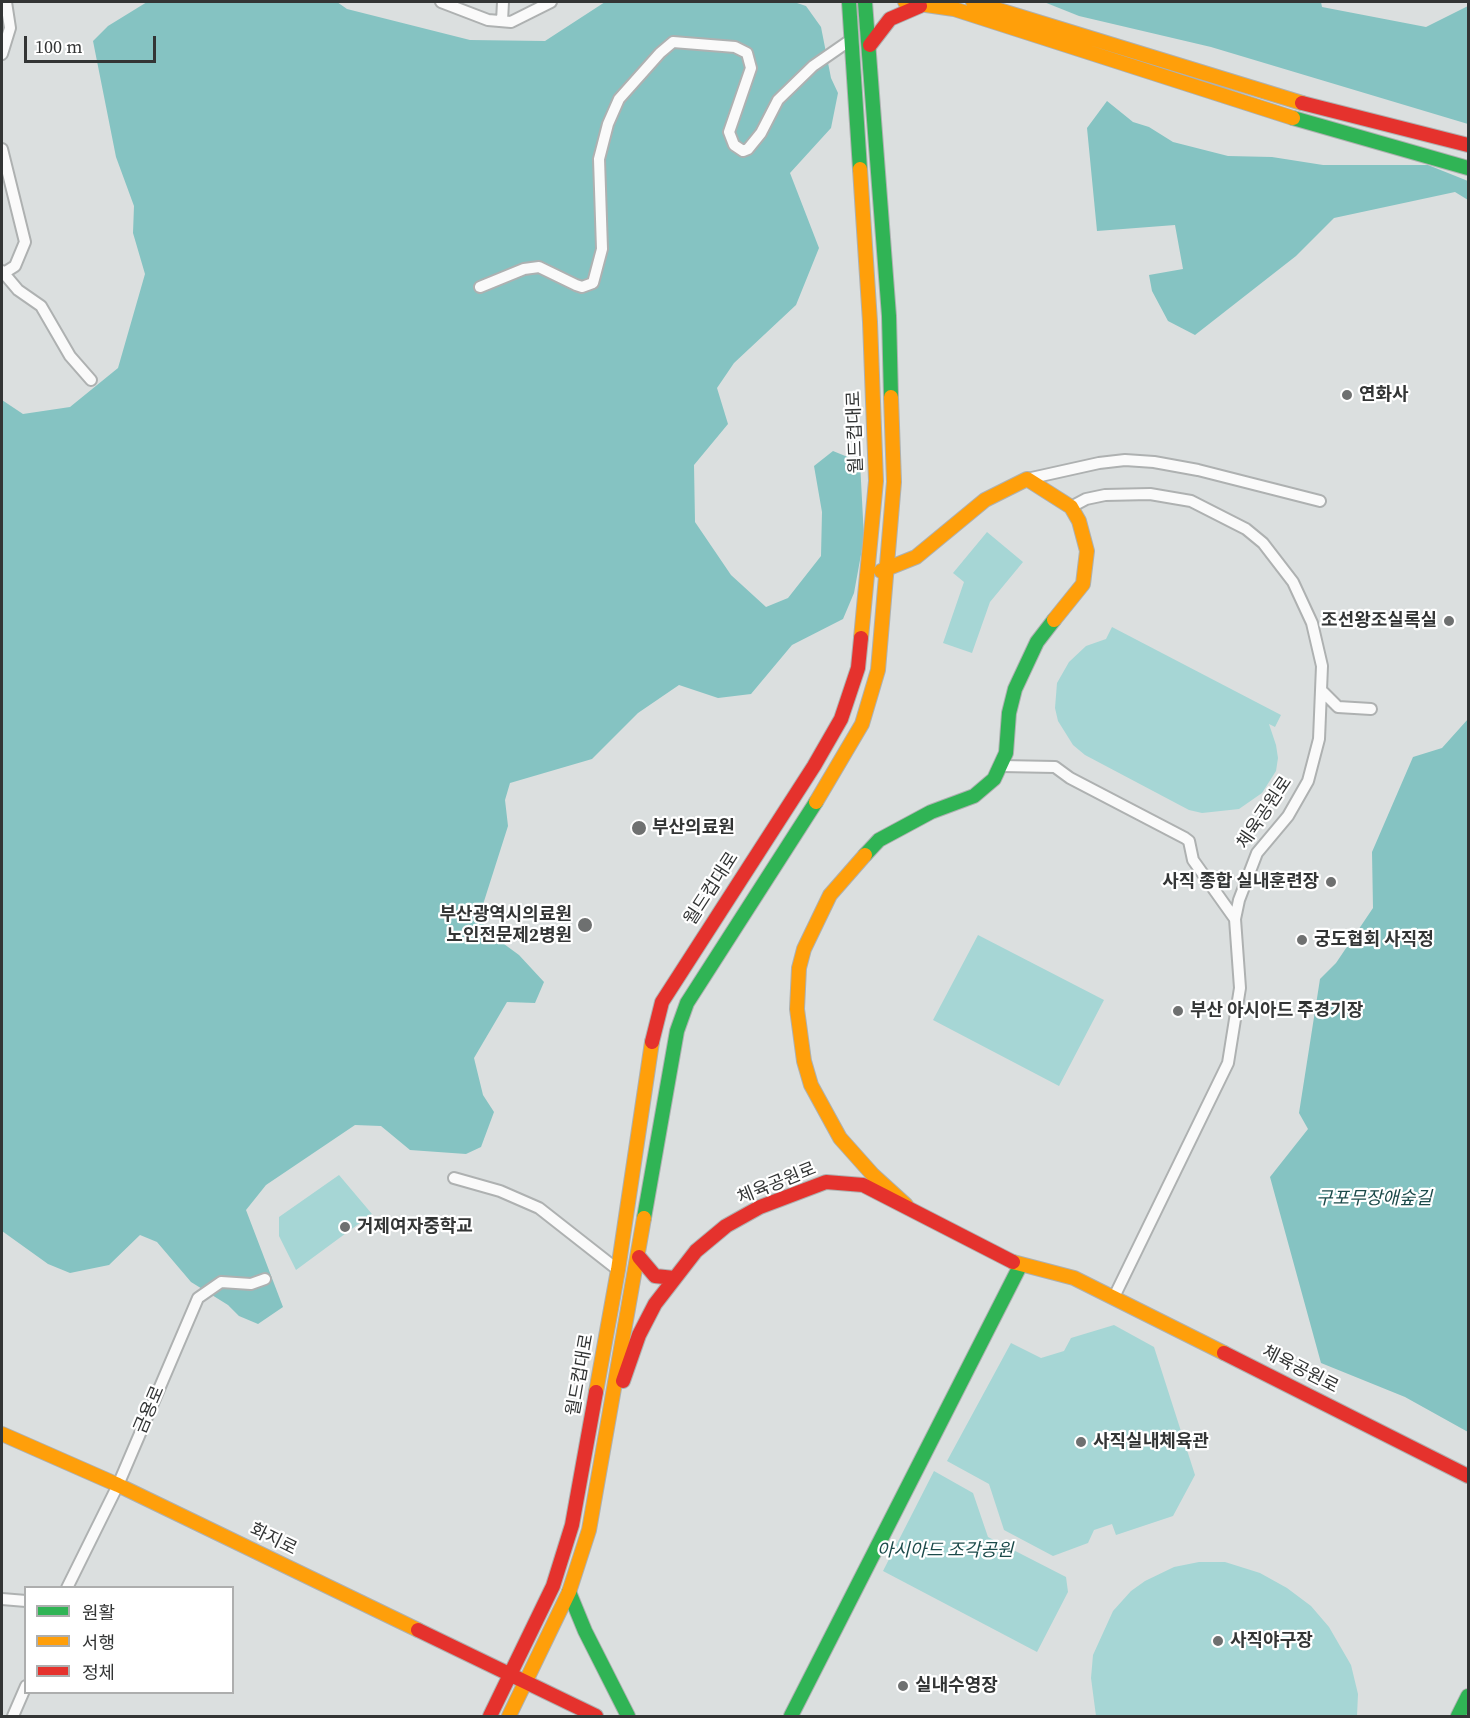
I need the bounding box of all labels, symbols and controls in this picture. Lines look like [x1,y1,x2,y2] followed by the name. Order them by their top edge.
[27,24,159,62] scale bar
[35,34,82,59] text: 100 m
[1359,384,1409,406] place label: 연화사
[1340,388,1354,402] marker: 연화사
[844,390,868,474] street label: 월드컵대로
[1321,610,1437,632] place label: 조선왕조실록실
[1442,614,1456,628] marker: 조선왕조실록실
[1233,773,1297,853] street label: 체육공원로
[652,817,735,839] place label: 부산의료원
[630,819,648,837] marker: 부산의료원
[680,848,744,930] street label: 월드컵대로
[1162,871,1319,893] place label: 사직 종합 실내훈련장
[1324,875,1338,889] marker: 사직 종합 실내훈련장
[440,904,572,946] place label: 부산광역시의료원 노인전문제2병원
[576,916,594,934] marker: 부산광역시의료원 노인전문제2병원
[1314,929,1434,951] place label: 궁도협회 사직정
[1295,933,1309,947] marker: 궁도협회 사직정
[1190,1000,1363,1022] place label: 부산 아시아드 주경기장
[1171,1004,1185,1018] marker: 부산 아시아드 주경기장
[735,1158,819,1210] street label: 체육공원로
[1316,1188,1432,1210] park label: 구포무장애숲길
[357,1216,473,1238] place label: 거제여자중학교
[338,1220,352,1234] marker: 거제여자중학교
[563,1332,599,1418] street label: 월드컵대로
[1258,1342,1342,1398] street label: 체육공원로
[130,1383,170,1437] street label: 금용로
[1093,1431,1209,1453] place label: 사직실내체육관
[1074,1435,1088,1449] marker: 사직실내체육관
[246,1519,300,1561] street label: 화지로
[877,1540,1013,1562] park label: 아시아드 조각공원
[24,1586,234,1694] legend
[82,1600,115,1625] text: 원활
[82,1630,115,1655] text: 서행
[1230,1630,1313,1652] place label: 사직야구장
[1211,1634,1225,1648] marker: 사직야구장
[82,1660,115,1685] text: 정체
[915,1675,998,1697] place label: 실내수영장
[896,1679,910,1693] marker: 실내수영장

